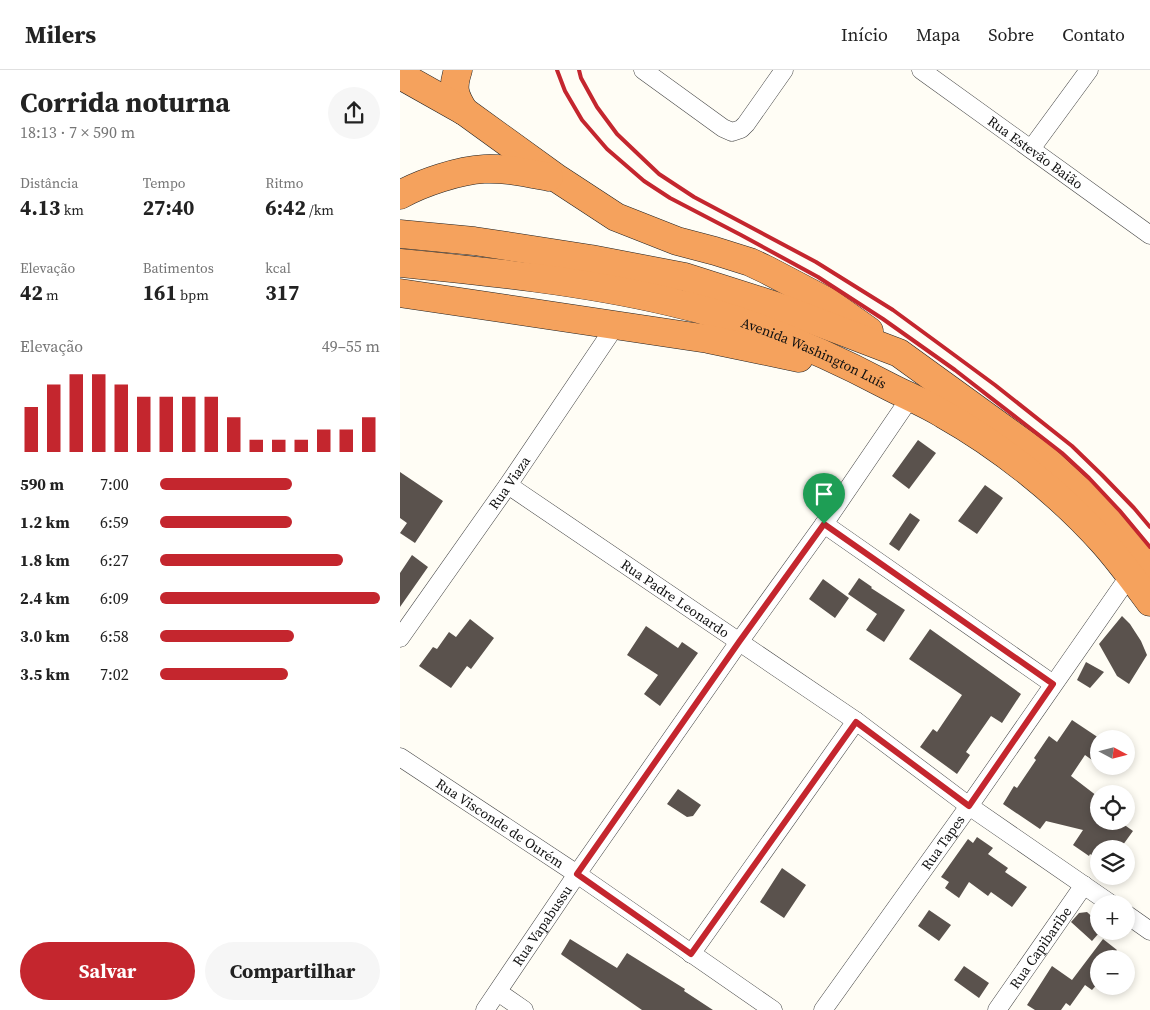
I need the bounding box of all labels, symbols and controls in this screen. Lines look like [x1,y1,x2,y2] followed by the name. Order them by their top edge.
[25,18,96,51] text: Milers
[841,22,888,47] text: Início
[916,22,960,47] text: Mapa
[988,22,1034,47] text: Sobre
[1062,22,1125,47] text: Contato
[20,83,230,121] text: Corrida noturna
[328,87,380,139] button: share
[983,111,1088,194] street label: Rua Estevão Baião
[20,121,135,143] text: 18:13 · 7 × 590 m
[20,173,78,193] text: Distância
[143,173,186,193] text: Tempo
[265,173,303,193] text: Ritmo
[20,193,60,222] text: 4.13
[143,193,194,222] text: 27:40
[265,193,306,222] text: 6:42
[60,200,84,220] text: km
[306,200,334,220] text: /km
[20,258,75,278] text: Elevação
[143,258,214,278] text: Batimentos
[265,258,291,278] text: kcal
[20,278,43,307] text: 42
[143,278,177,307] text: 161
[265,278,299,307] text: 317
[43,285,59,305] text: m
[177,285,209,305] text: bpm
[738,312,890,394] street label: Avenida Washington Luís
[20,335,83,357] text: Elevação
[322,335,380,357] text: 49–55 m
[484,451,535,513] street label: Rua Viaza
[20,473,64,495] text: 590 m
[100,473,129,495] text: 7:00
[803,473,845,524] pin
[810,480,838,508] icon: arrive
[20,511,70,533] text: 1.2 km
[100,511,129,533] text: 6:59
[20,549,70,571] text: 1.8 km
[100,549,129,571] text: 6:27
[617,554,734,643] street label: Rua Padre Leonardo
[20,587,70,609] text: 2.4 km
[100,587,129,609] text: 6:09
[20,625,70,647] text: 3.0 km
[100,625,129,647] text: 6:58
[20,663,70,685] text: 3.5 km
[100,663,129,685] text: 7:02
[1090,730,1135,775] north arrow
[1090,730,1135,995] map controls
[432,774,568,873] street label: Rua Visconde de Ourém
[1090,785,1135,830] button: locate
[916,811,969,874] street label: Rua Tapes
[1090,840,1135,885] button: layers
[508,881,577,970] street label: Rua Vapabussu
[1090,895,1135,940] button: +
[1005,902,1076,993] street label: Rua Capibaribe
[20,942,195,1000] button: Salvar
[205,942,380,1000] button: Compartilhar
[1090,950,1135,995] button: −

